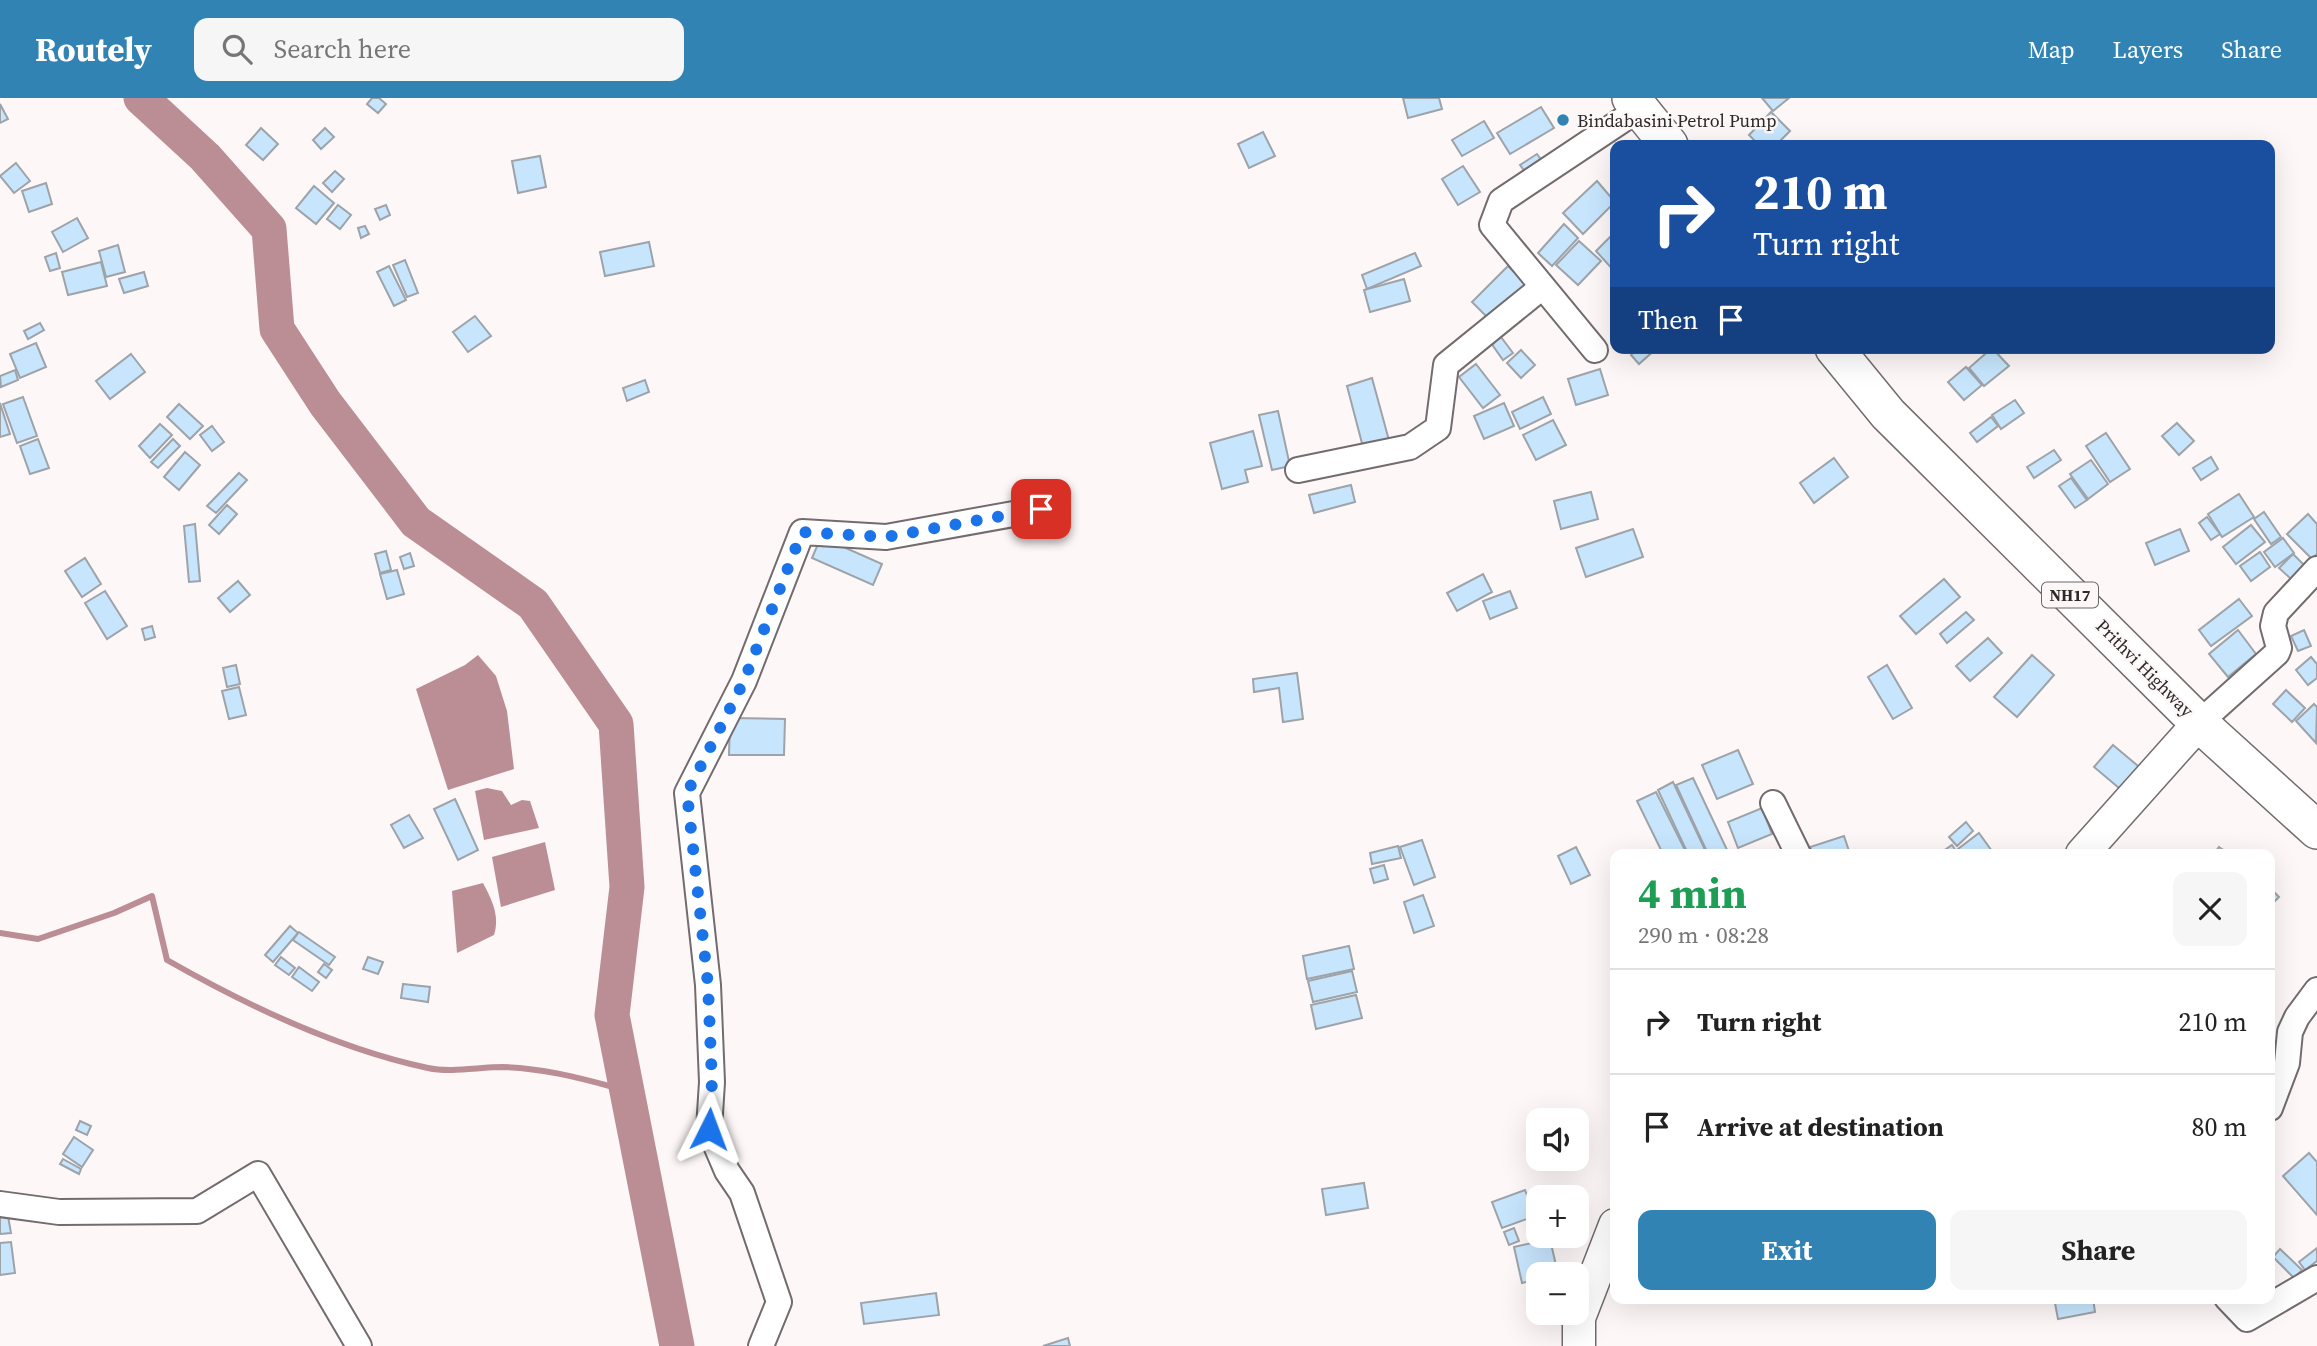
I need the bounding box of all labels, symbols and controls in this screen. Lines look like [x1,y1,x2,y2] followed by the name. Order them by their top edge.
[194,18,684,81] search box
[35,27,152,72] text: Routely
[218,30,256,68] icon: search
[274,31,411,67] text: Search here
[2028,33,2075,66] text: Map
[2113,33,2183,66] text: Layers
[2221,33,2282,66] text: Share
[1577,108,1776,133] place label: Bindabasini Petrol Pump
[1555,112,1571,128] marker: Bindabasini Petrol Pump
[1753,158,1888,225] text: 210 m
[1638,168,1729,259] icon: right
[1753,222,1899,266] text: Turn right
[1712,301,1750,339] icon: arrive
[1638,302,1698,338] text: Then
[1011,479,1071,539] pin
[1022,490,1060,528] icon: arrive
[2042,582,2098,608] road number: NH17
[2091,614,2200,723] street label: Prithvi Highway
[1638,864,1747,922] text: 4 min
[2173,872,2247,946] button: close
[1638,919,1769,951] text: 290 m · 08:28
[1638,1003,1676,1041] icon: right
[1697,1004,1821,1040] text: Turn right
[2179,1004,2247,1040] text: 210 m
[672,1092,746,1166] position arrow
[1526,1108,1589,1325] map controls
[1526,1108,1589,1171] button: sound
[1638,1108,1676,1146] icon: arrive
[1697,1109,1944,1145] text: Arrive at destination
[2192,1109,2247,1145] text: 80 m
[1526,1185,1589,1248] button: +
[1638,1210,1936,1290] button: Exit
[1950,1210,2247,1290] button: Share
[1526,1262,1589,1325] button: −

